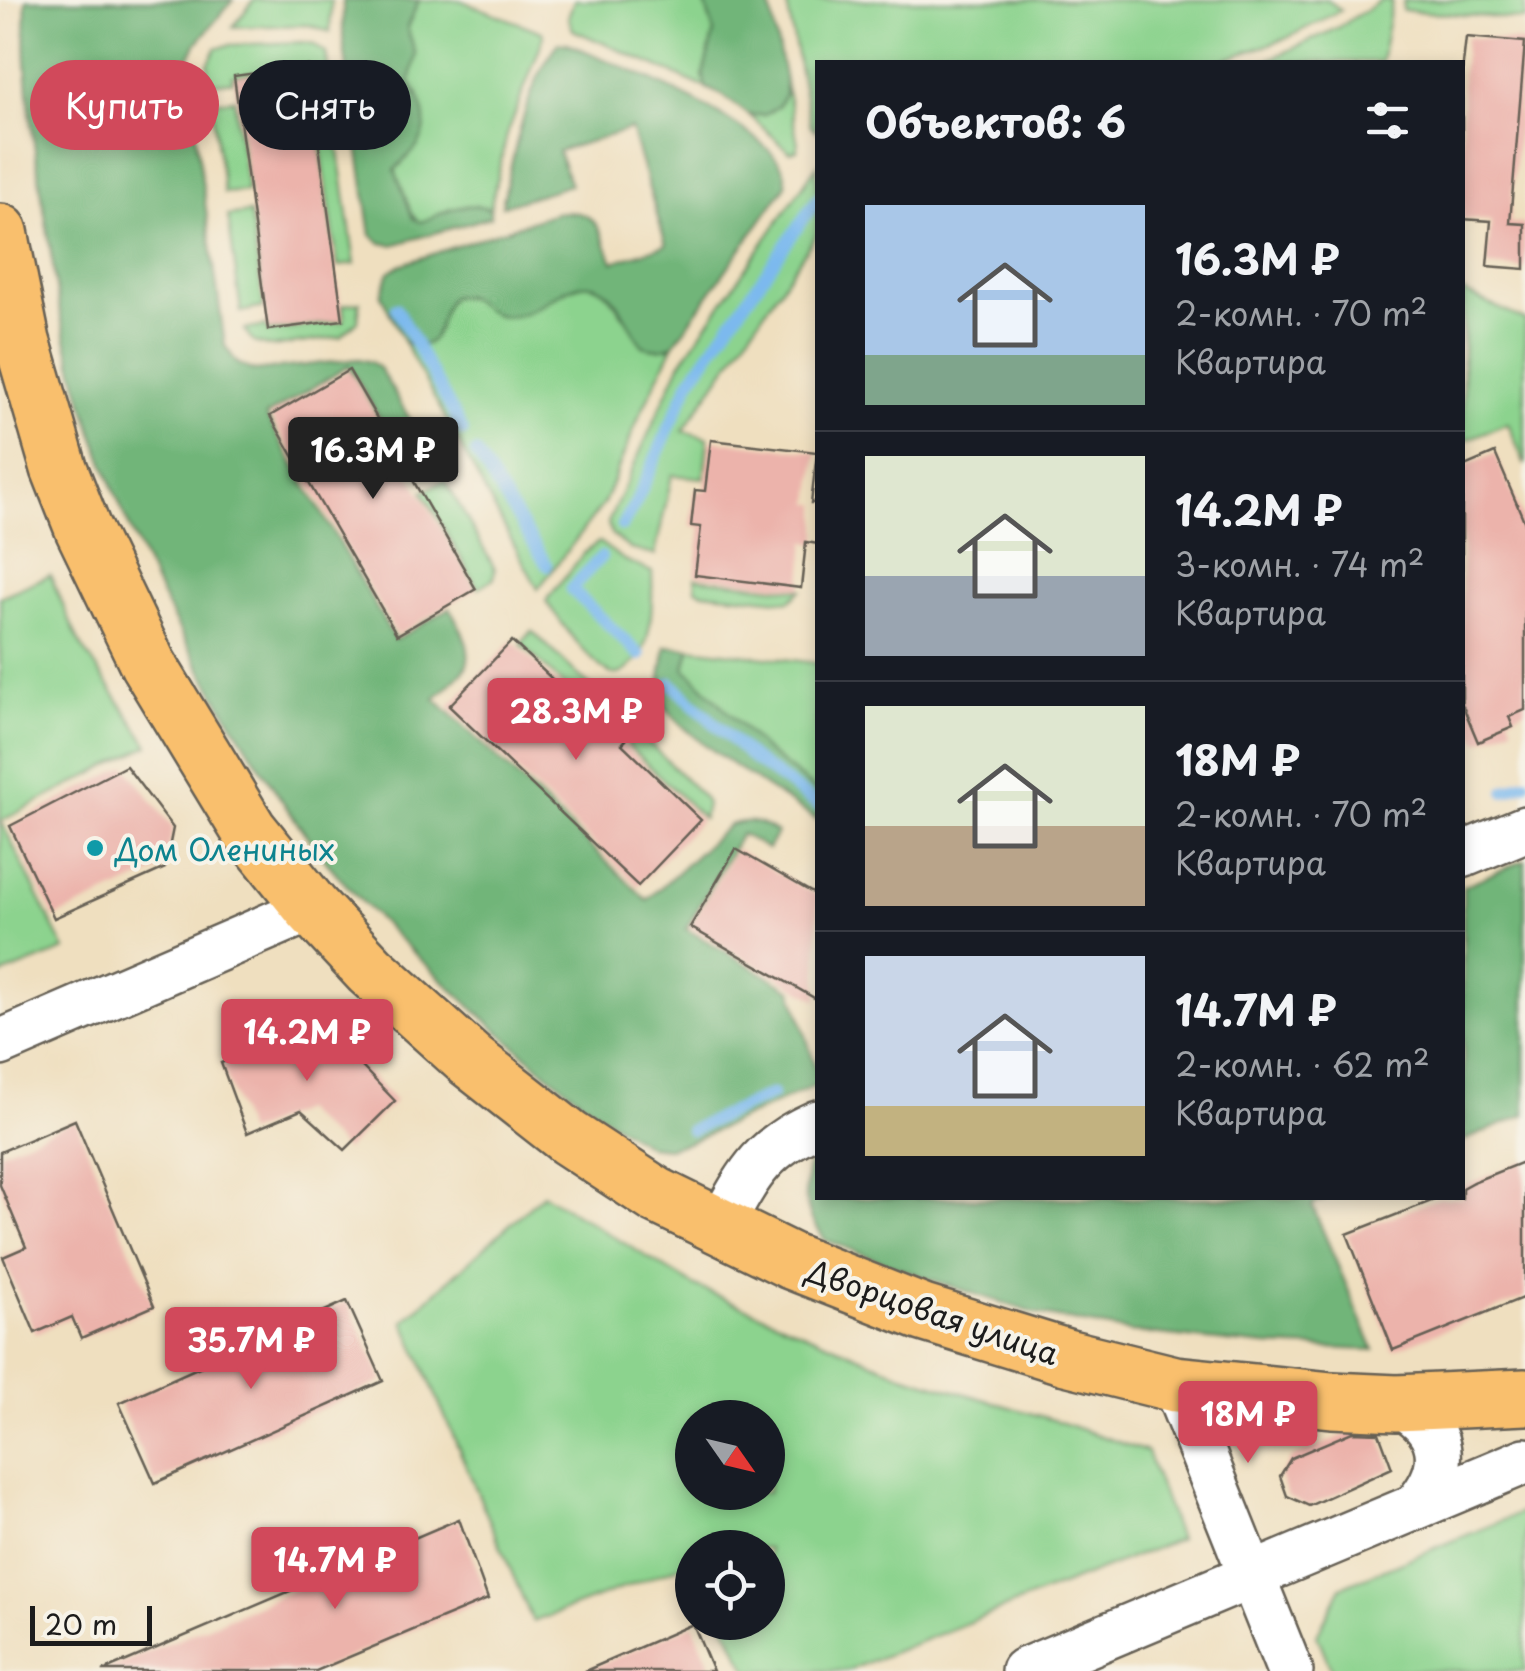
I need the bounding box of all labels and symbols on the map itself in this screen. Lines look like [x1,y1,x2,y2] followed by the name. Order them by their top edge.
[281,417,465,502] pin: 16.3M ₽
[484,678,668,763] pin: 28.3M ₽
[114,826,335,871] place label: Дом Олениных
[84,837,106,859] marker: Дом Олениных
[215,999,399,1084] pin: 14.2M ₽
[800,1246,1065,1375] street label: Дворцовая улица
[159,1307,343,1392] pin: 35.7M ₽
[1178,1381,1318,1466] pin: 18M ₽
[675,1400,785,1510] north arrow
[243,1527,427,1612] pin: 14.7M ₽
[30,1601,152,1646] scale bar

